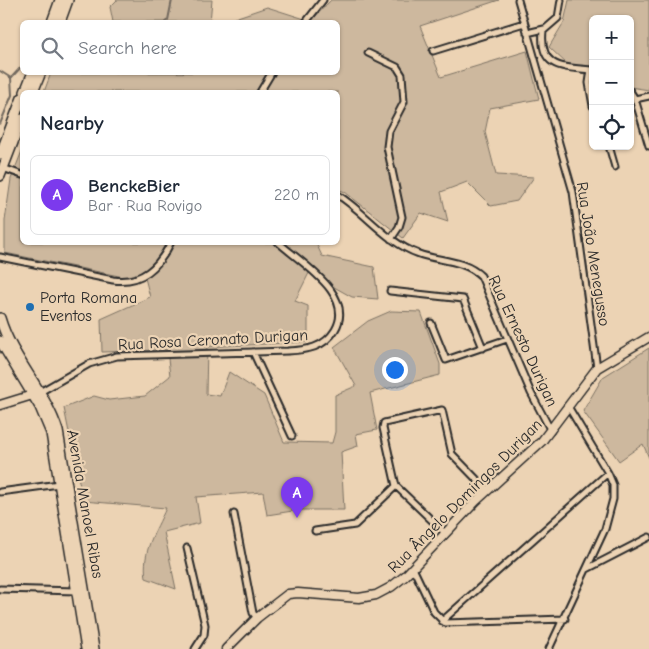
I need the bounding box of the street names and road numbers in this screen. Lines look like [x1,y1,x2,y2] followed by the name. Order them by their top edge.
[573,181,613,327] street label: Rua João Menegusso
[485,273,561,409] street label: Rua Ernesto Durigan
[117,326,309,354] street label: Rua Rosa Ceronato Durigan
[384,415,546,577] street label: Rua Ângelo Domingos Durigan
[63,428,107,580] street label: Avenida Manoel Ribas

